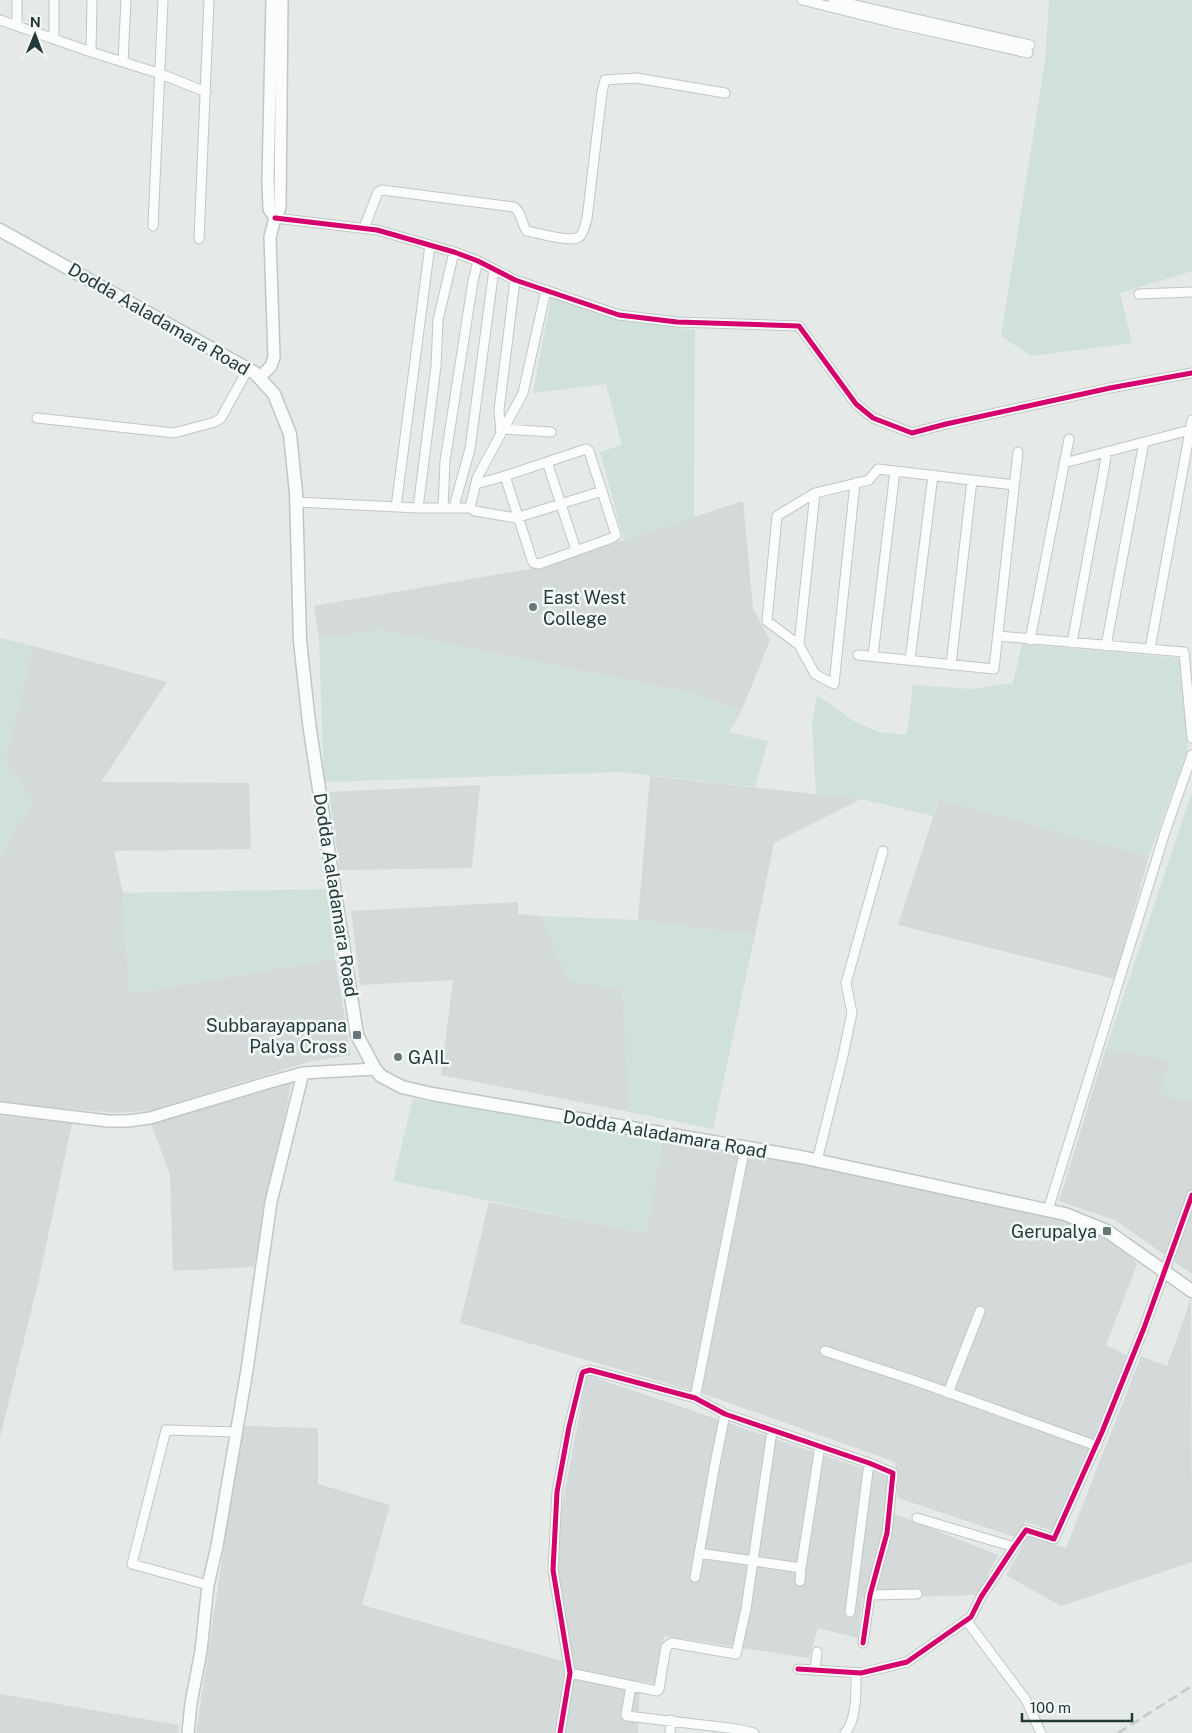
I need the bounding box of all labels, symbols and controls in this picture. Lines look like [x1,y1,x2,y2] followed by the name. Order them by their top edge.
[10,10,60,60] north arrow
[30,14,41,30] text: N
[64,258,254,380] street label: Dodda Aaladamara Road
[543,587,626,629] place label: East West College
[527,601,539,613] marker: East West College
[309,791,363,999] street label: Dodda Aaladamara Road
[206,1015,347,1057] place label: Subbarayappana Palya Cross
[351,1029,363,1041] marker: Subbarayappana Palya Cross
[408,1047,450,1068] place label: GAIL
[392,1051,404,1063] marker: GAIL
[562,1106,768,1162] street label: Dodda Aaladamara Road
[1011,1221,1097,1242] place label: Gerupalya
[1101,1225,1113,1237] marker: Gerupalya
[1022,1690,1132,1722] scale bar
[1030,1699,1071,1716] text: 100 m

